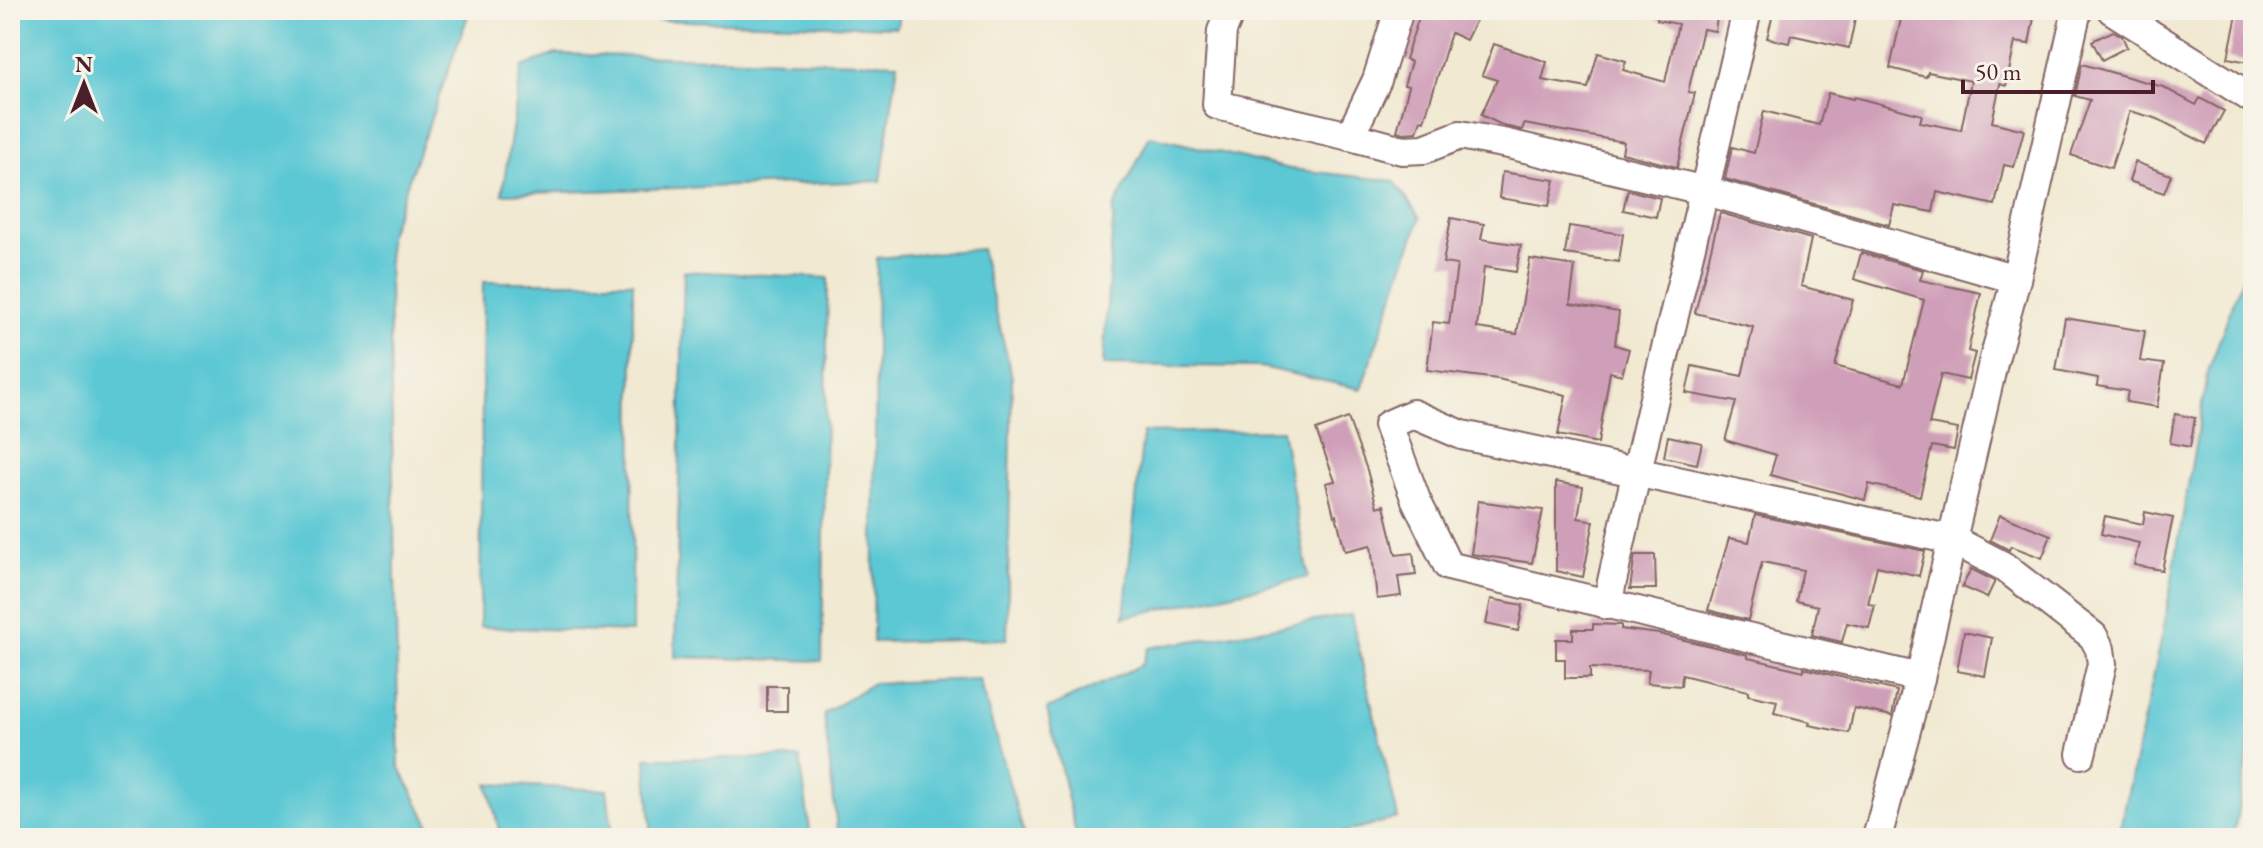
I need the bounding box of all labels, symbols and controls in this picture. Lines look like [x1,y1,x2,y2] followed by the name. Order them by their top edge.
[44,44,124,124] north arrow
[1963,44,2153,94] scale bar
[75,50,93,79] text: N
[1975,56,2022,87] text: 50 m

